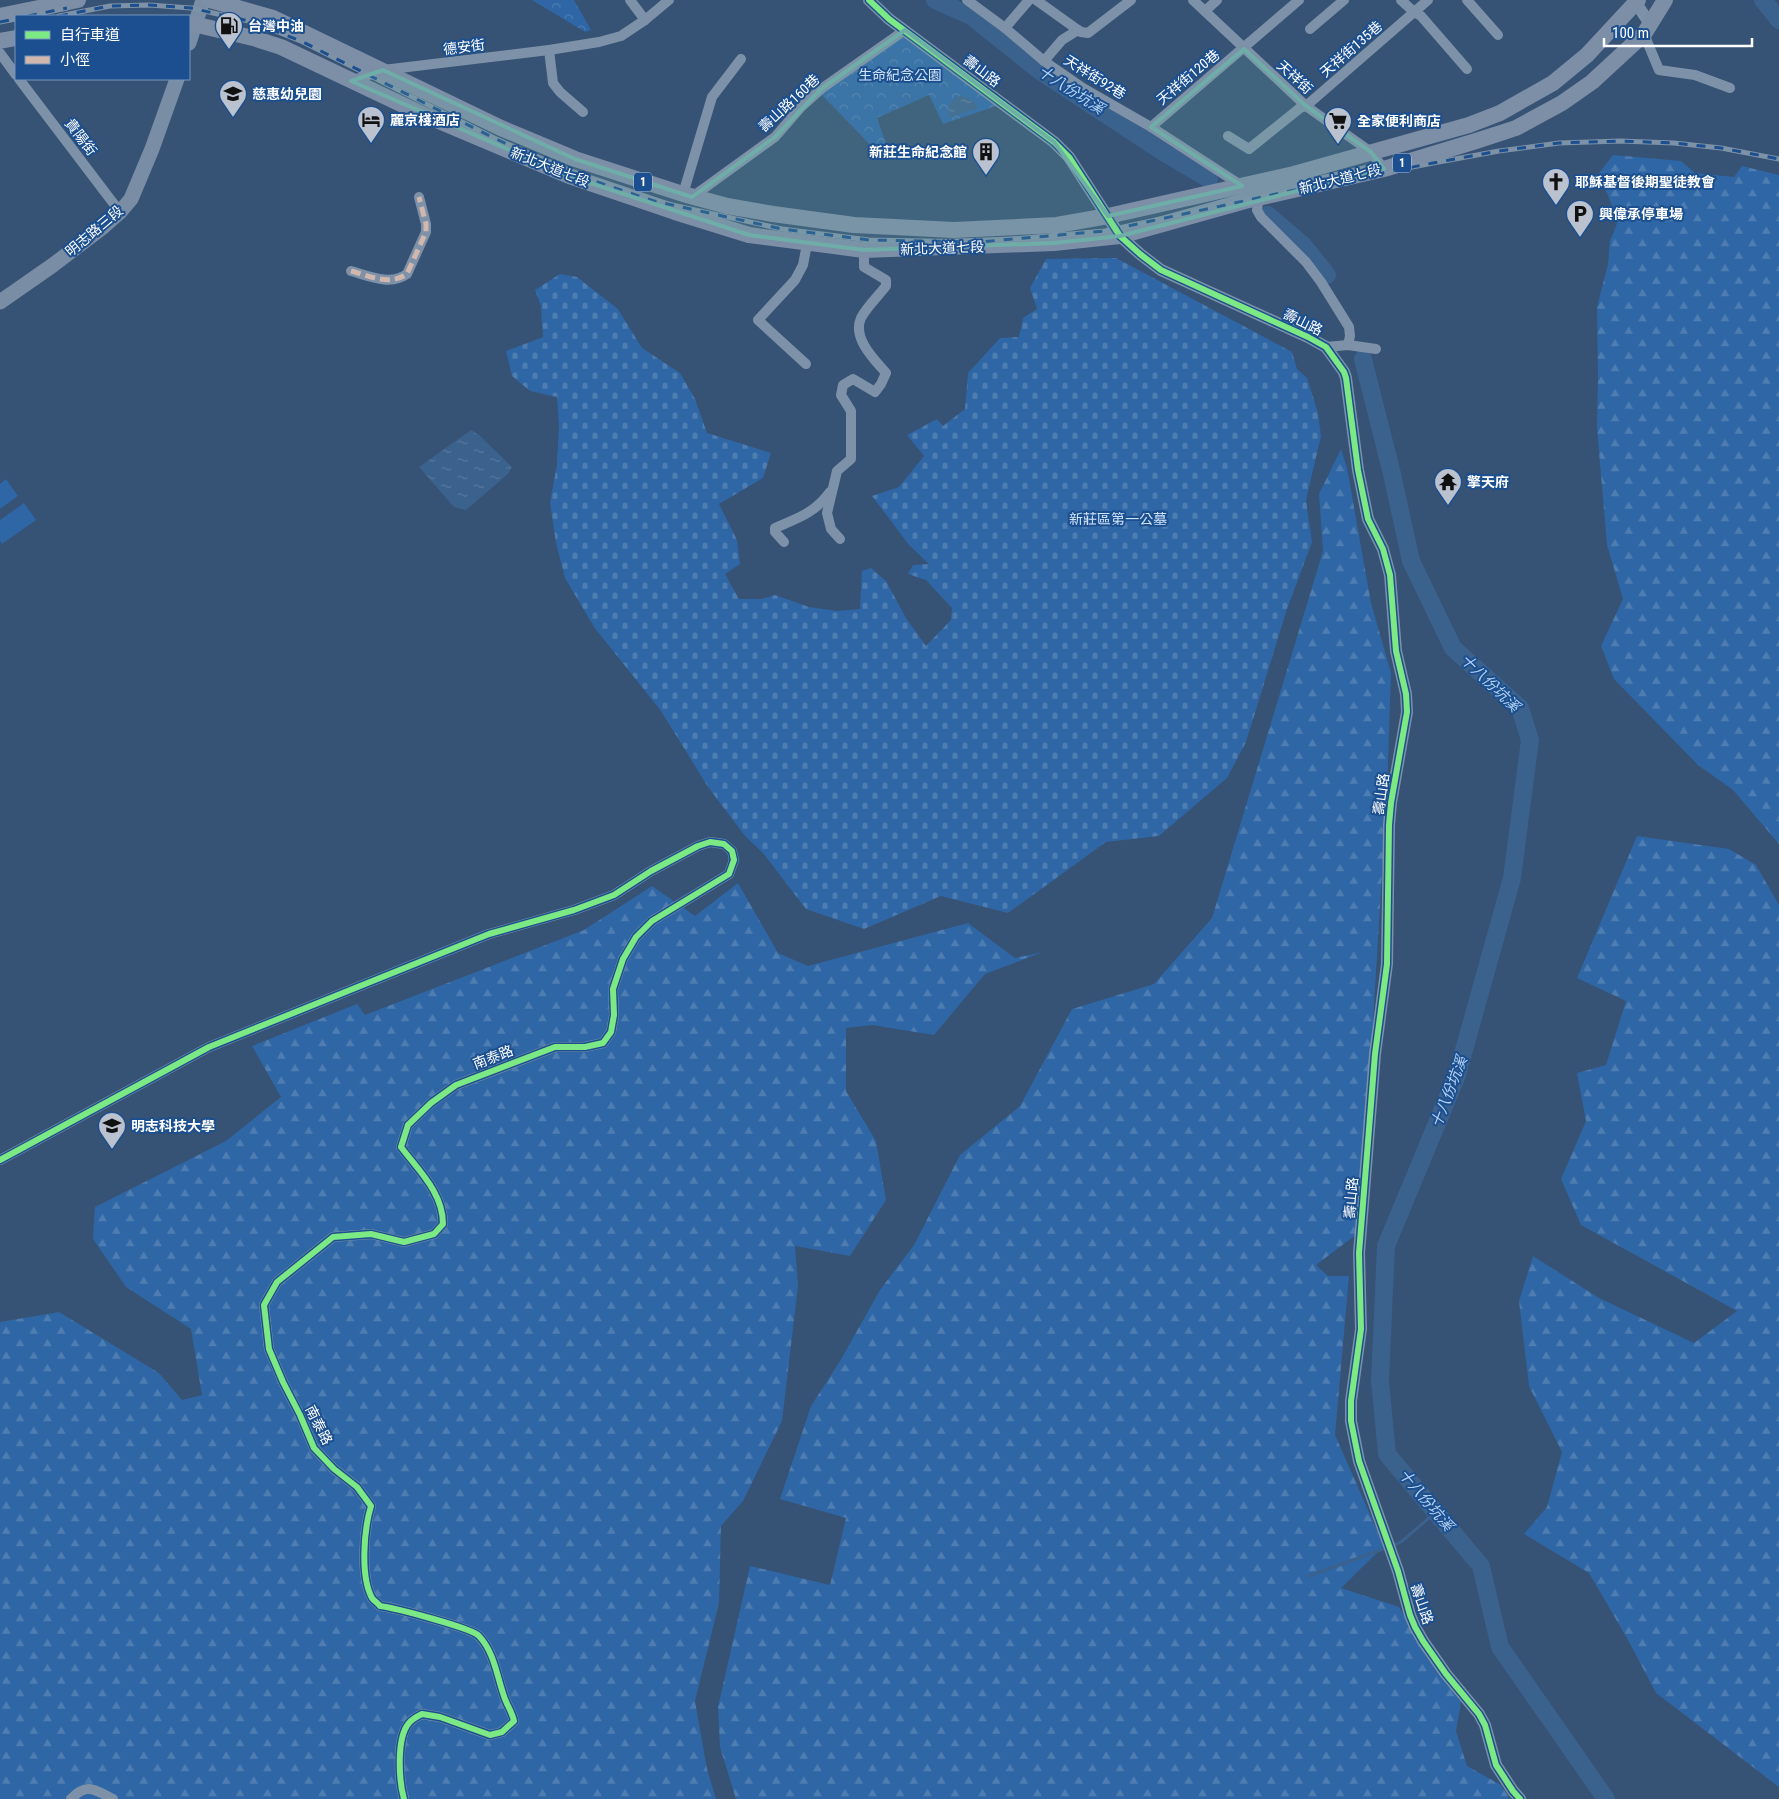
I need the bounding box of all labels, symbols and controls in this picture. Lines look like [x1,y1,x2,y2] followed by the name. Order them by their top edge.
[214,11,244,50] fuel station icon: 台灣中油
[15,15,190,80] legend
[1604,15,1752,47] scale bar
[248,18,304,34] place label: 台灣中油
[1317,18,1385,80] street label: 天祥街135巷
[1612,24,1649,42] text: 100 m
[60,26,120,44] text: 自行車道
[442,37,486,57] street label: 德安街
[1153,46,1223,108] street label: 天祥街120巷
[60,51,90,69] text: 小徑
[960,52,1004,90] street label: 壽山路
[1061,52,1129,102] street label: 天祥街92巷
[1274,57,1316,97] street label: 天祥街
[1035,62,1109,119] water label: 十八份坑溪
[858,67,942,83] park label: 生命紀念公園
[755,71,823,135] street label: 壽山路160巷
[218,79,248,118] school or university icon: 慈惠幼兒園
[252,86,322,102] place label: 慈惠幼兒園
[356,105,386,144] hotel icon: 麗京棧酒店
[1323,106,1353,145] supermarket icon: 全家便利商店
[390,112,460,128] place label: 麗京棧酒店
[1357,113,1441,129] place label: 全家便利商店
[62,115,100,159] street label: 貴陽街
[971,137,1001,176] building icon: 新莊生命紀念館
[508,144,592,190] street label: 新北大道七段
[869,144,967,160] place label: 新莊生命紀念館
[1393,154,1411,172] road number: 1
[1297,161,1383,197] street label: 新北大道七段
[1541,167,1571,206] church icon: 耶穌基督後期聖徒教會
[634,172,652,192] road number: 1
[1575,174,1715,190] place label: 耶穌基督後期聖徒教會
[1565,199,1595,238] parking icon: 興偉承停車場
[62,202,126,260] street label: 明志路三段
[1599,206,1683,222] place label: 興偉承停車場
[900,239,984,257] street label: 新北大道七段
[1281,306,1325,338] street label: 壽山路
[1433,467,1463,506] temple icon: 擎天府
[1467,474,1509,490] place label: 擎天府
[1069,511,1167,527] park label: 新莊區第一公墓
[1457,650,1525,717] water label: 十八份坑溪
[1370,772,1392,816] street label: 壽山路
[471,1042,515,1072] street label: 南泰路
[1427,1052,1472,1130] water label: 十八份坑溪
[97,1111,127,1150] school or university icon: 明志科技大學
[131,1118,215,1134] place label: 明志科技大學
[1341,1176,1361,1220] street label: 壽山路
[302,1403,336,1447] street label: 南泰路
[1395,1465,1458,1536] water label: 十八份坑溪
[1408,1582,1436,1626] street label: 壽山路

